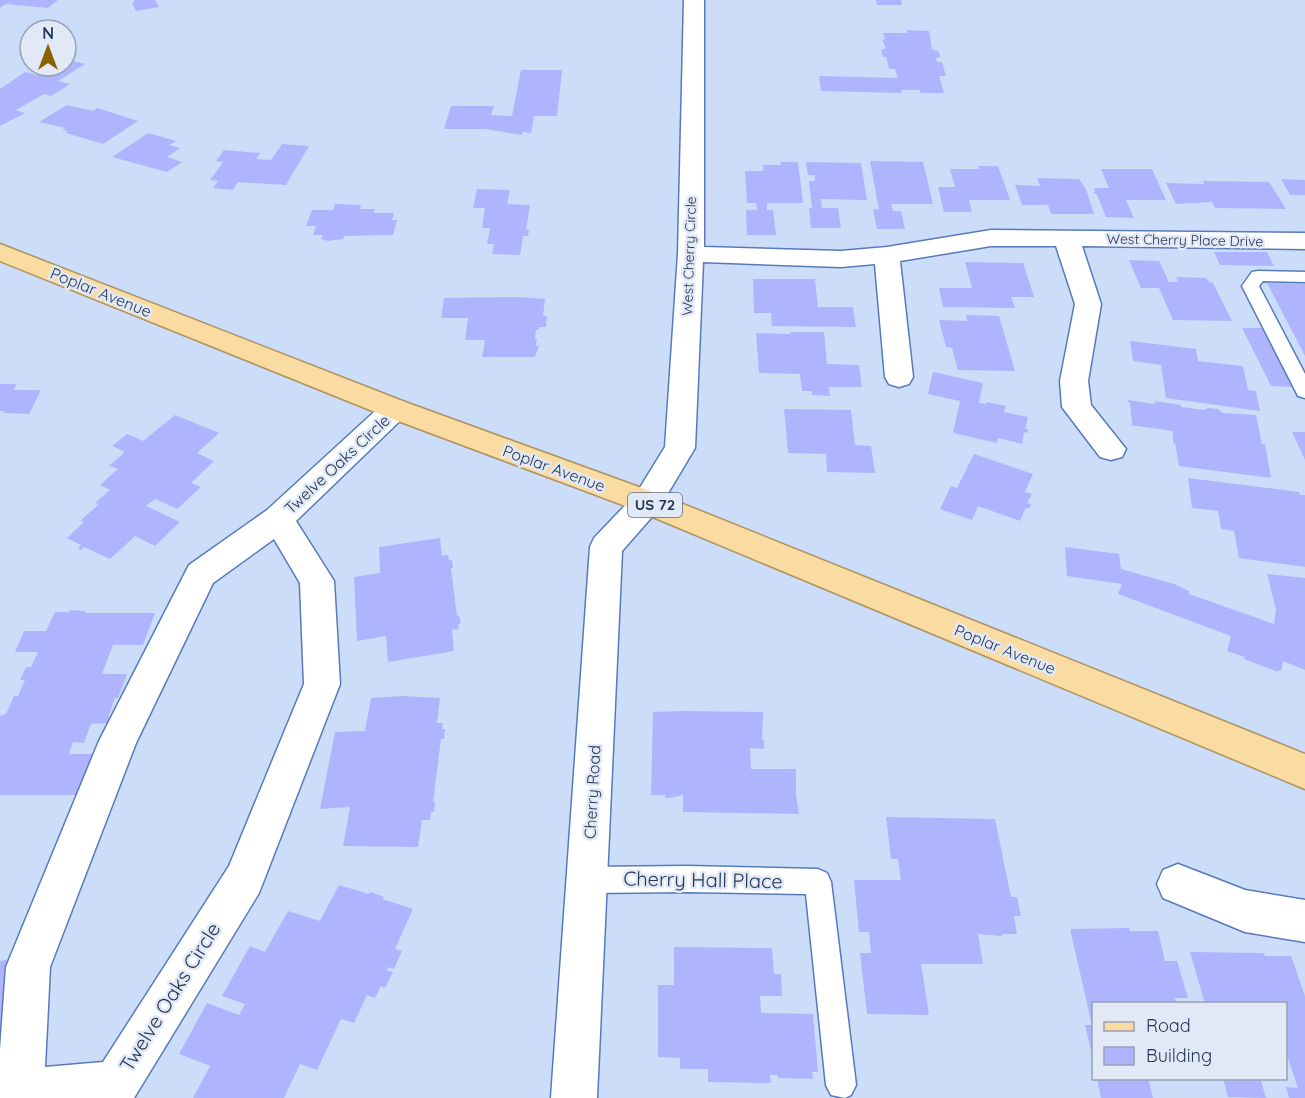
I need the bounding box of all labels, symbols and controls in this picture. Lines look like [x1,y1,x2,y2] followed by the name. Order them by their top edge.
[18,18,78,78] north arrow
[42,23,54,43] text: N
[678,196,700,316] street label: West Cherry Circle
[1107,230,1264,250] street label: West Cherry Place Drive
[47,263,155,321] street label: Poplar Avenue
[280,410,394,518] street label: Twelve Oaks Circle
[500,440,608,496] street label: Poplar Avenue
[628,493,682,517] road number: US 72
[951,620,1059,678] street label: Poplar Avenue
[580,745,604,839] street label: Cherry Road
[623,866,783,893] street label: Cherry Hall Place
[114,918,225,1076] street label: Twelve Oaks Circle
[1092,1002,1287,1080] legend
[1146,1014,1191,1037] text: Road
[1146,1044,1212,1067] text: Building

